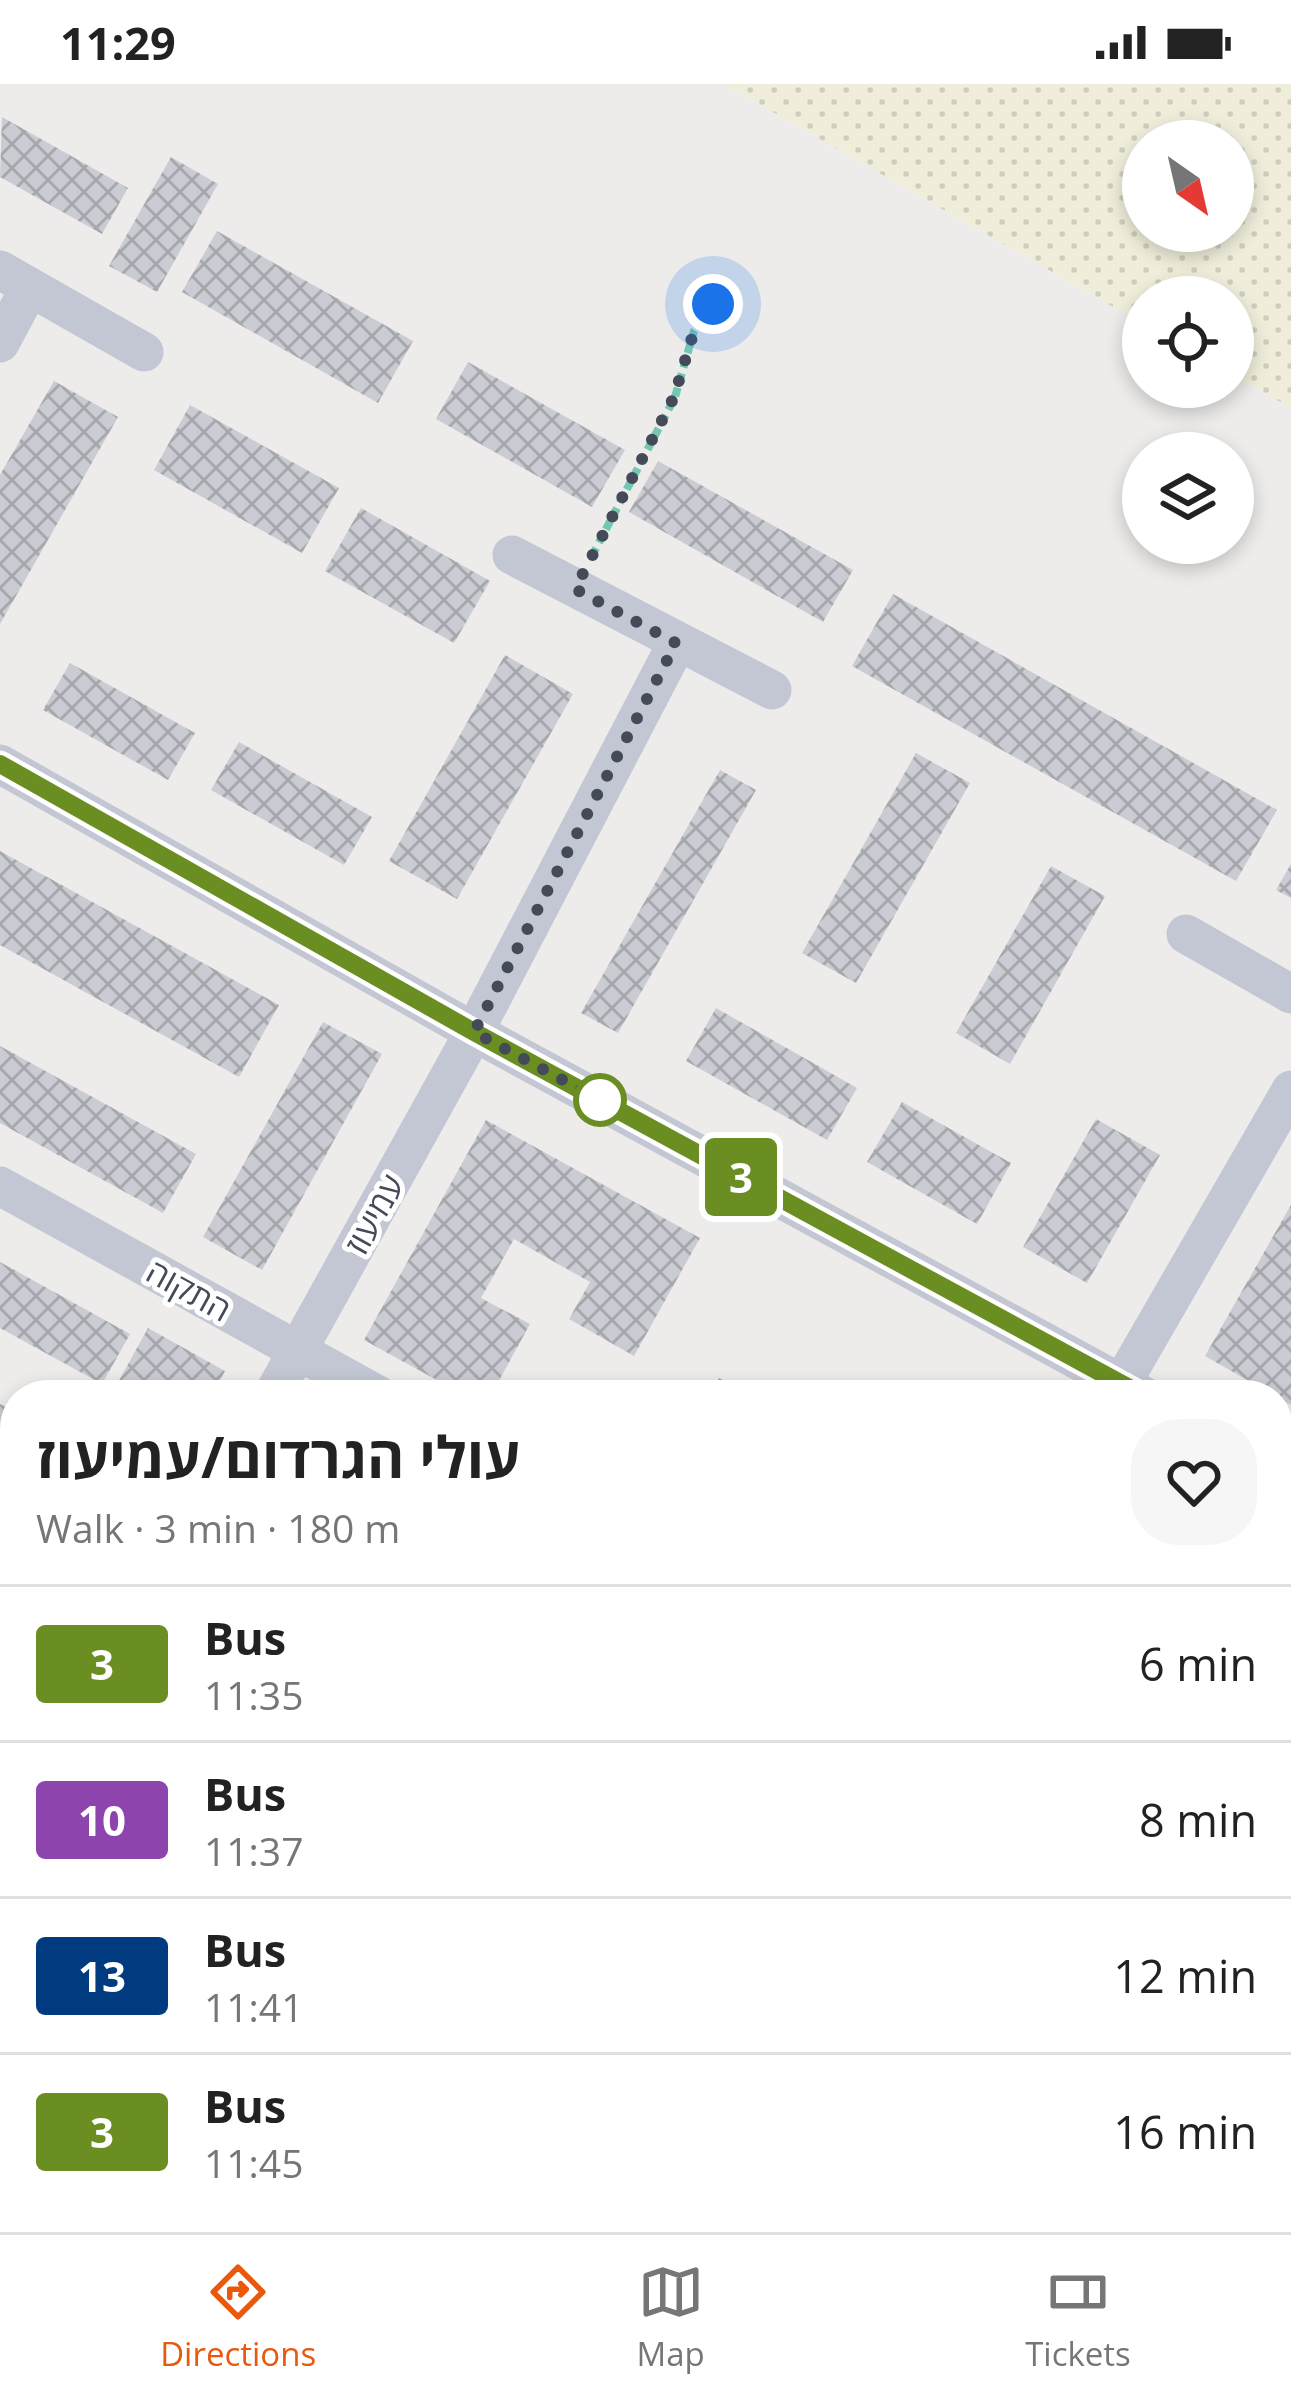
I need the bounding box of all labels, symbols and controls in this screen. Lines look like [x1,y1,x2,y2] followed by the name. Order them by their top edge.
[60,12,176,73] text: 11:29
[1122,120,1254,252] north arrow
[1122,120,1254,564] map controls
[683,274,743,334] your location
[1122,276,1254,408] button: locate
[1122,432,1254,564] button: layers
[575,1075,625,1125] unlabelled marker
[702,1138,780,1216] line badge: 3
[729,1148,753,1205] text: 3
[334,1166,414,1262] street label: עמיעוז
[139,1248,239,1332] street label: התקוה
[36,1417,520,1495] text: עולי הגרדום/עמיעוז
[1131,1419,1257,1545] button: heart
[36,1501,400,1554] text: Walk · 3 min · 180 m
[204,1607,286,1668] text: Bus
[1139,1633,1257,1694] text: 6 min
[90,1635,114,1692] text: 3
[204,1668,303,1721] text: 11:35
[204,1763,286,1824] text: Bus
[1139,1789,1257,1850] text: 8 min
[78,1791,126,1848] text: 10
[204,1824,303,1877] text: 11:37
[204,1919,286,1980] text: Bus
[1113,1945,1257,2006] text: 12 min
[78,1947,126,2004] text: 13
[204,1980,303,2033] text: 11:41
[204,2075,286,2136] text: Bus
[1113,2101,1257,2162] text: 16 min
[90,2103,114,2160] text: 3
[204,2136,303,2189] text: 11:45
[160,2259,316,2376] tab: Directions
[637,2259,705,2376] tab: Map
[1025,2259,1131,2376] tab: Tickets

